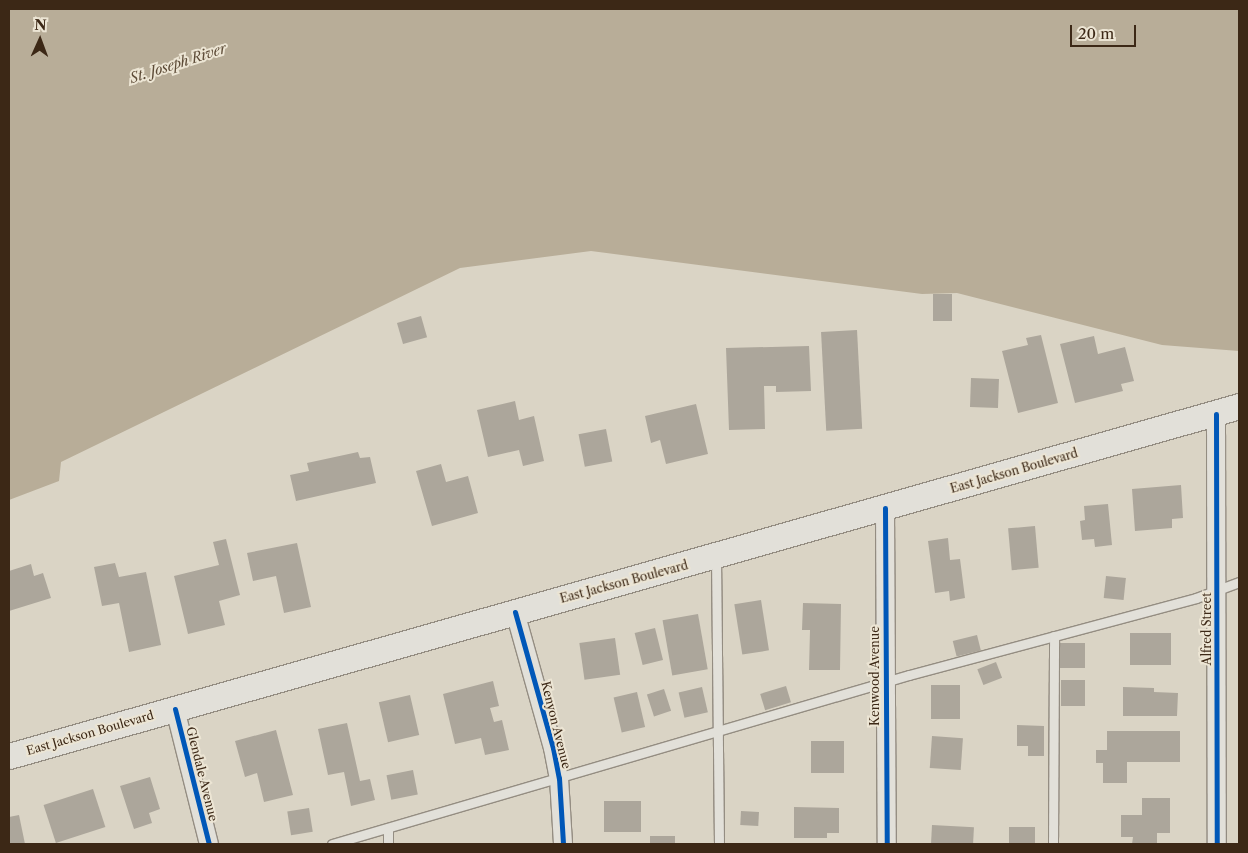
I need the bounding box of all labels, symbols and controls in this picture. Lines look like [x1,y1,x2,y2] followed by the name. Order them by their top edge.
[15,15,65,65] north arrow
[1073,15,1139,47] scale bar
[34,16,47,34] text: N
[1078,24,1114,43] text: 20 m
[128,39,228,87] water label: St. Joseph River
[949,446,1079,496] street label: East Jackson Boulevard
[558,558,690,606] street label: East Jackson Boulevard
[1200,593,1214,665] street label: Alfred Street
[868,626,882,726] street label: Kenwood Avenue
[538,680,574,770] street label: Kenyon Avenue
[25,708,155,758] street label: East Jackson Boulevard
[183,725,221,823] street label: Glendale Avenue

